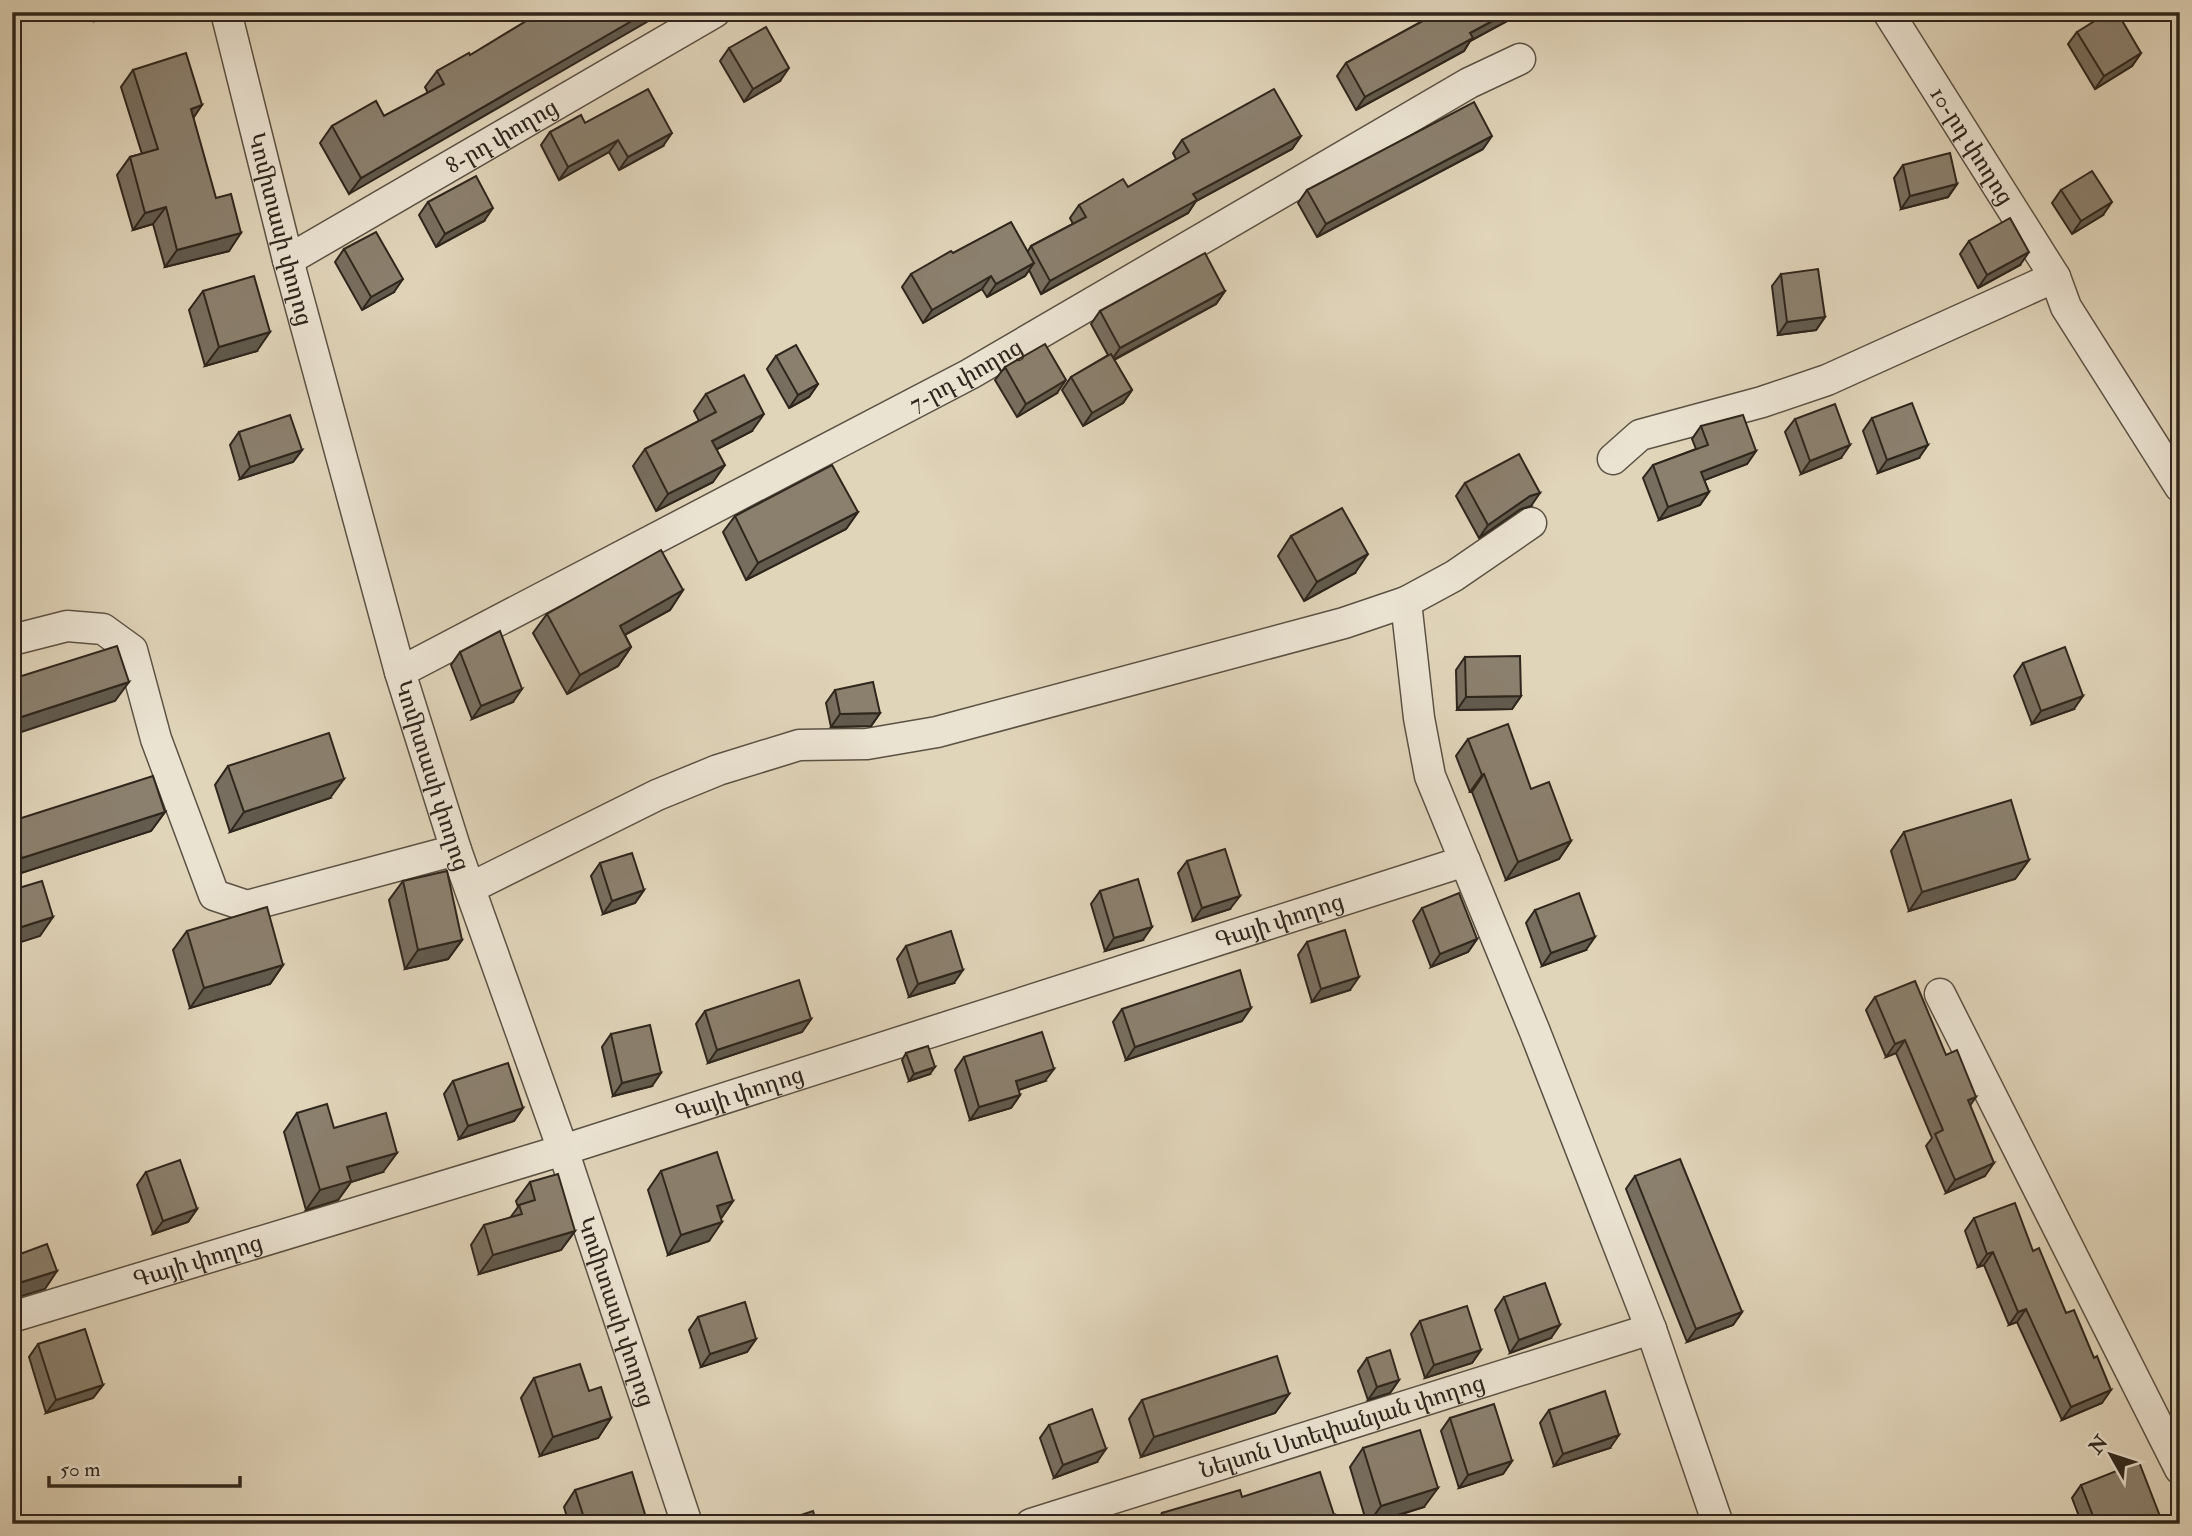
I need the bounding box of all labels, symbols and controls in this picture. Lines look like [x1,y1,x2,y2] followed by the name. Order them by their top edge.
[1924,81,2020,210] street label: 10-րդ փողոց
[440,92,563,180] street label: 8-րդ փողոց
[242,130,320,329] street label: Կոմիտասի փողոց
[904,332,1028,418] street label: 7-րդ փողոց
[389,676,477,875] street label: Կոմիտասի փողոց
[1211,886,1347,955] street label: Գայի փողոց
[671,1059,807,1128] street label: Գայի փողոց
[572,1213,662,1410] street label: Կոմիտասի փողոց
[130,1227,266,1294] street label: Գայի փողոց
[1196,1368,1488,1485] street label: Նելսոն Ստեփանյան փողոց
[2076,1420,2146,1490] north arrow
[2083,1430,2114,1460] text: N
[49,1445,240,1489] scale bar
[60,1456,101,1483] text: 50 m

